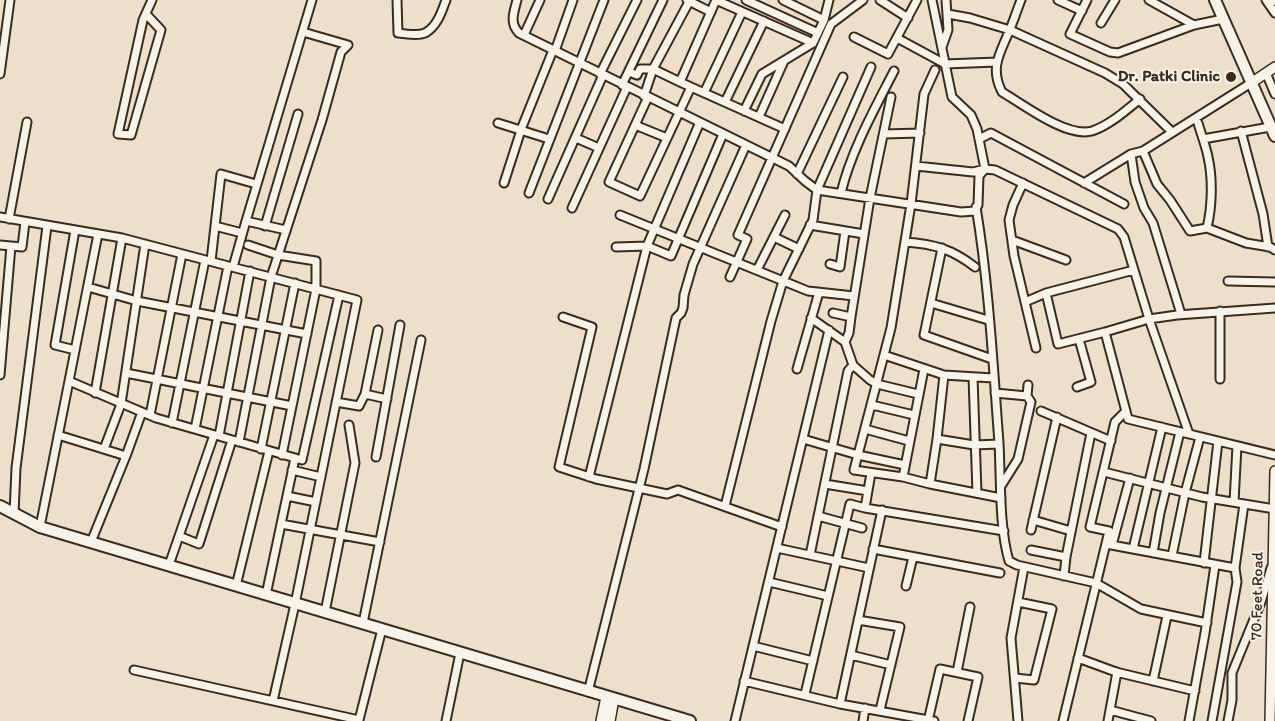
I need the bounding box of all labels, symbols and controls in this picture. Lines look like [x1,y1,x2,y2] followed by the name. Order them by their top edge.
[1118,67,1220,87] place label: Dr. Patki Clinic
[1224,70,1238,84] marker: Dr. Patki Clinic
[1248,552,1268,640] street label: 70 Feet Road

